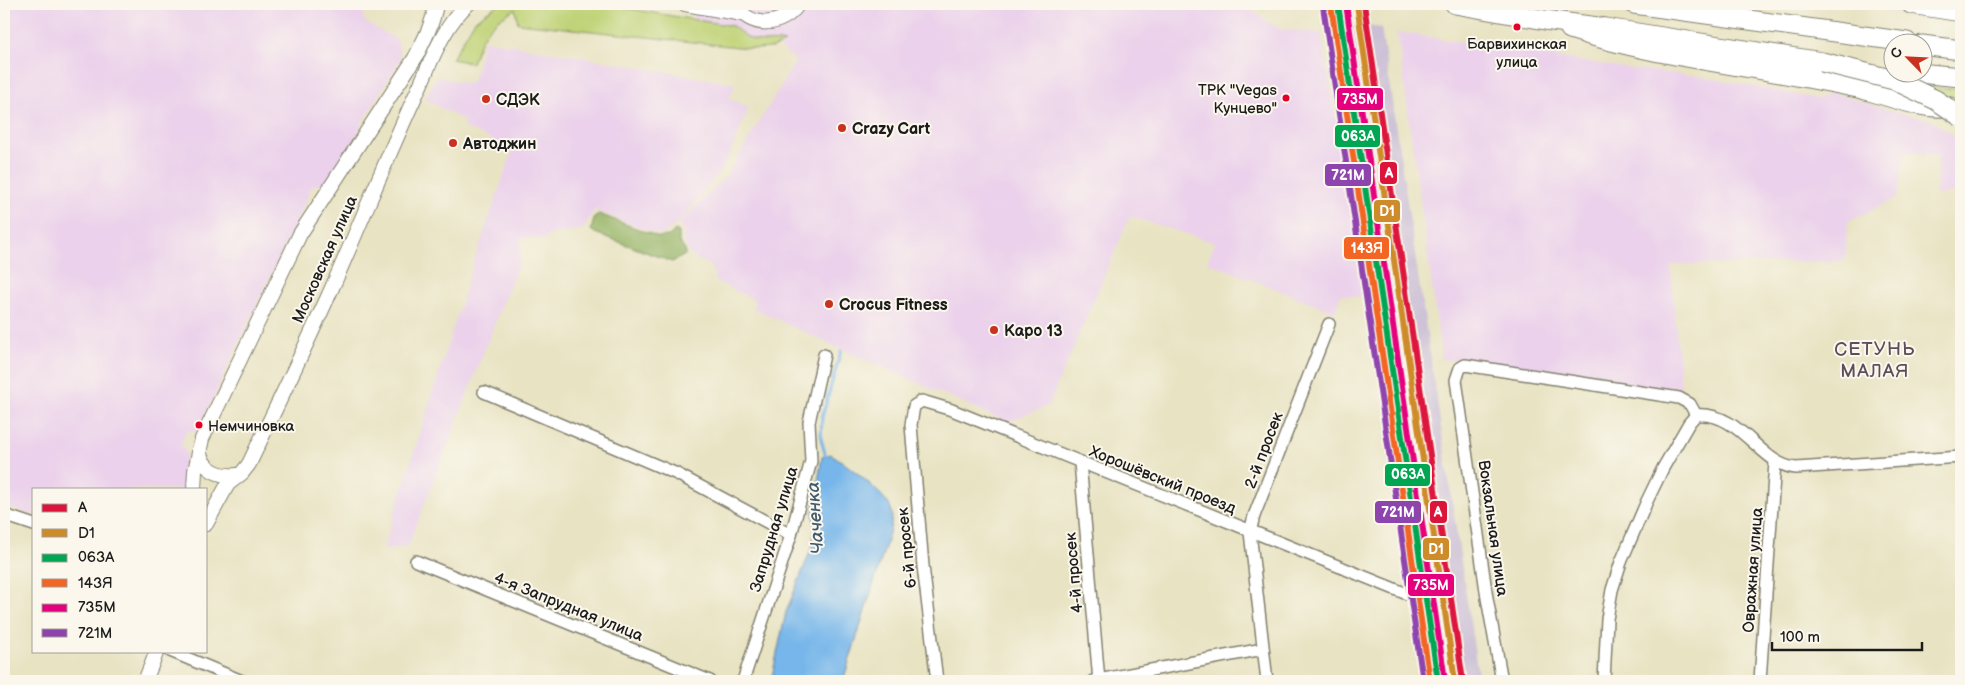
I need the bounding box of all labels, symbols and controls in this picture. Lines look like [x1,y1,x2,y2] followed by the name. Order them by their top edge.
[1512,22,1522,32] marker: Барвихинская улица
[1882,32,1932,82] north arrow
[1467,35,1567,72] place label: Барвихинская улица
[1887,45,1906,61] text: С
[1198,81,1278,118] place label: ТРК "Vegas Кунцево"
[1336,87,1384,111] line badge: 735М
[496,91,540,110] place label: СДЭК
[1342,91,1378,108] text: 735М
[480,93,492,105] marker: СДЭК
[1281,93,1291,103] marker: ТРК "Vegas Кунцево"
[852,120,931,139] place label: Crazy Cart
[836,122,848,134] marker: Crazy Cart
[1334,124,1381,148] line badge: 063А
[1341,128,1375,145] text: 063А
[462,135,536,154] place label: Автоджин
[447,137,459,149] marker: Автоджин
[1379,161,1398,185] line badge: A
[1324,163,1372,187] line badge: 721М
[1384,165,1394,182] text: A
[1331,167,1365,184] text: 721М
[289,192,362,326] street label: Московская улица
[1373,199,1401,223] line badge: D1
[1379,203,1395,220] text: D1
[1343,236,1390,260] line badge: 143Я
[1351,240,1383,257] text: 143Я
[839,296,948,315] place label: Crocus Fitness
[823,298,835,310] marker: Crocus Fitness
[1004,322,1063,341] place label: Каро 13
[988,324,1000,336] marker: Каро 13
[1834,338,1916,383] district label: СЕТУНЬ МАЛАЯ
[1241,409,1288,492] street label: 2-й просек
[208,417,294,436] place label: Немчиновка
[194,420,204,430] marker: Немчиновка
[1086,442,1239,519] street label: Хорошёвский проезд
[1474,459,1512,598] street label: Вокзальная улица
[1384,463,1431,487] line badge: 063А
[746,464,803,594] street label: Запрудная улица
[1391,466,1425,483] text: 063А
[802,481,828,555] water label: Чаченка
[32,488,208,652] legend
[78,498,88,517] text: A
[1374,500,1422,524] line badge: 721М
[1429,500,1448,524] line badge: A
[1381,504,1415,521] text: 721М
[1433,504,1443,521] text: A
[894,506,921,589] street label: 6-й просек
[1740,506,1767,633] street label: Овражная улица
[78,524,95,543] text: D1
[1061,531,1087,614] street label: 4-й просек
[1422,537,1450,561] line badge: D1
[1428,541,1444,558] text: D1
[78,548,115,567] text: 063А
[491,569,646,646] street label: 4-я Запрудная улица
[1407,573,1455,597] line badge: 735М
[78,574,113,593] text: 143Я
[1413,577,1449,594] text: 735М
[78,598,116,617] text: 735М
[1772,620,1922,652] scale bar
[78,624,112,643] text: 721М
[1780,628,1820,647] text: 100 m

